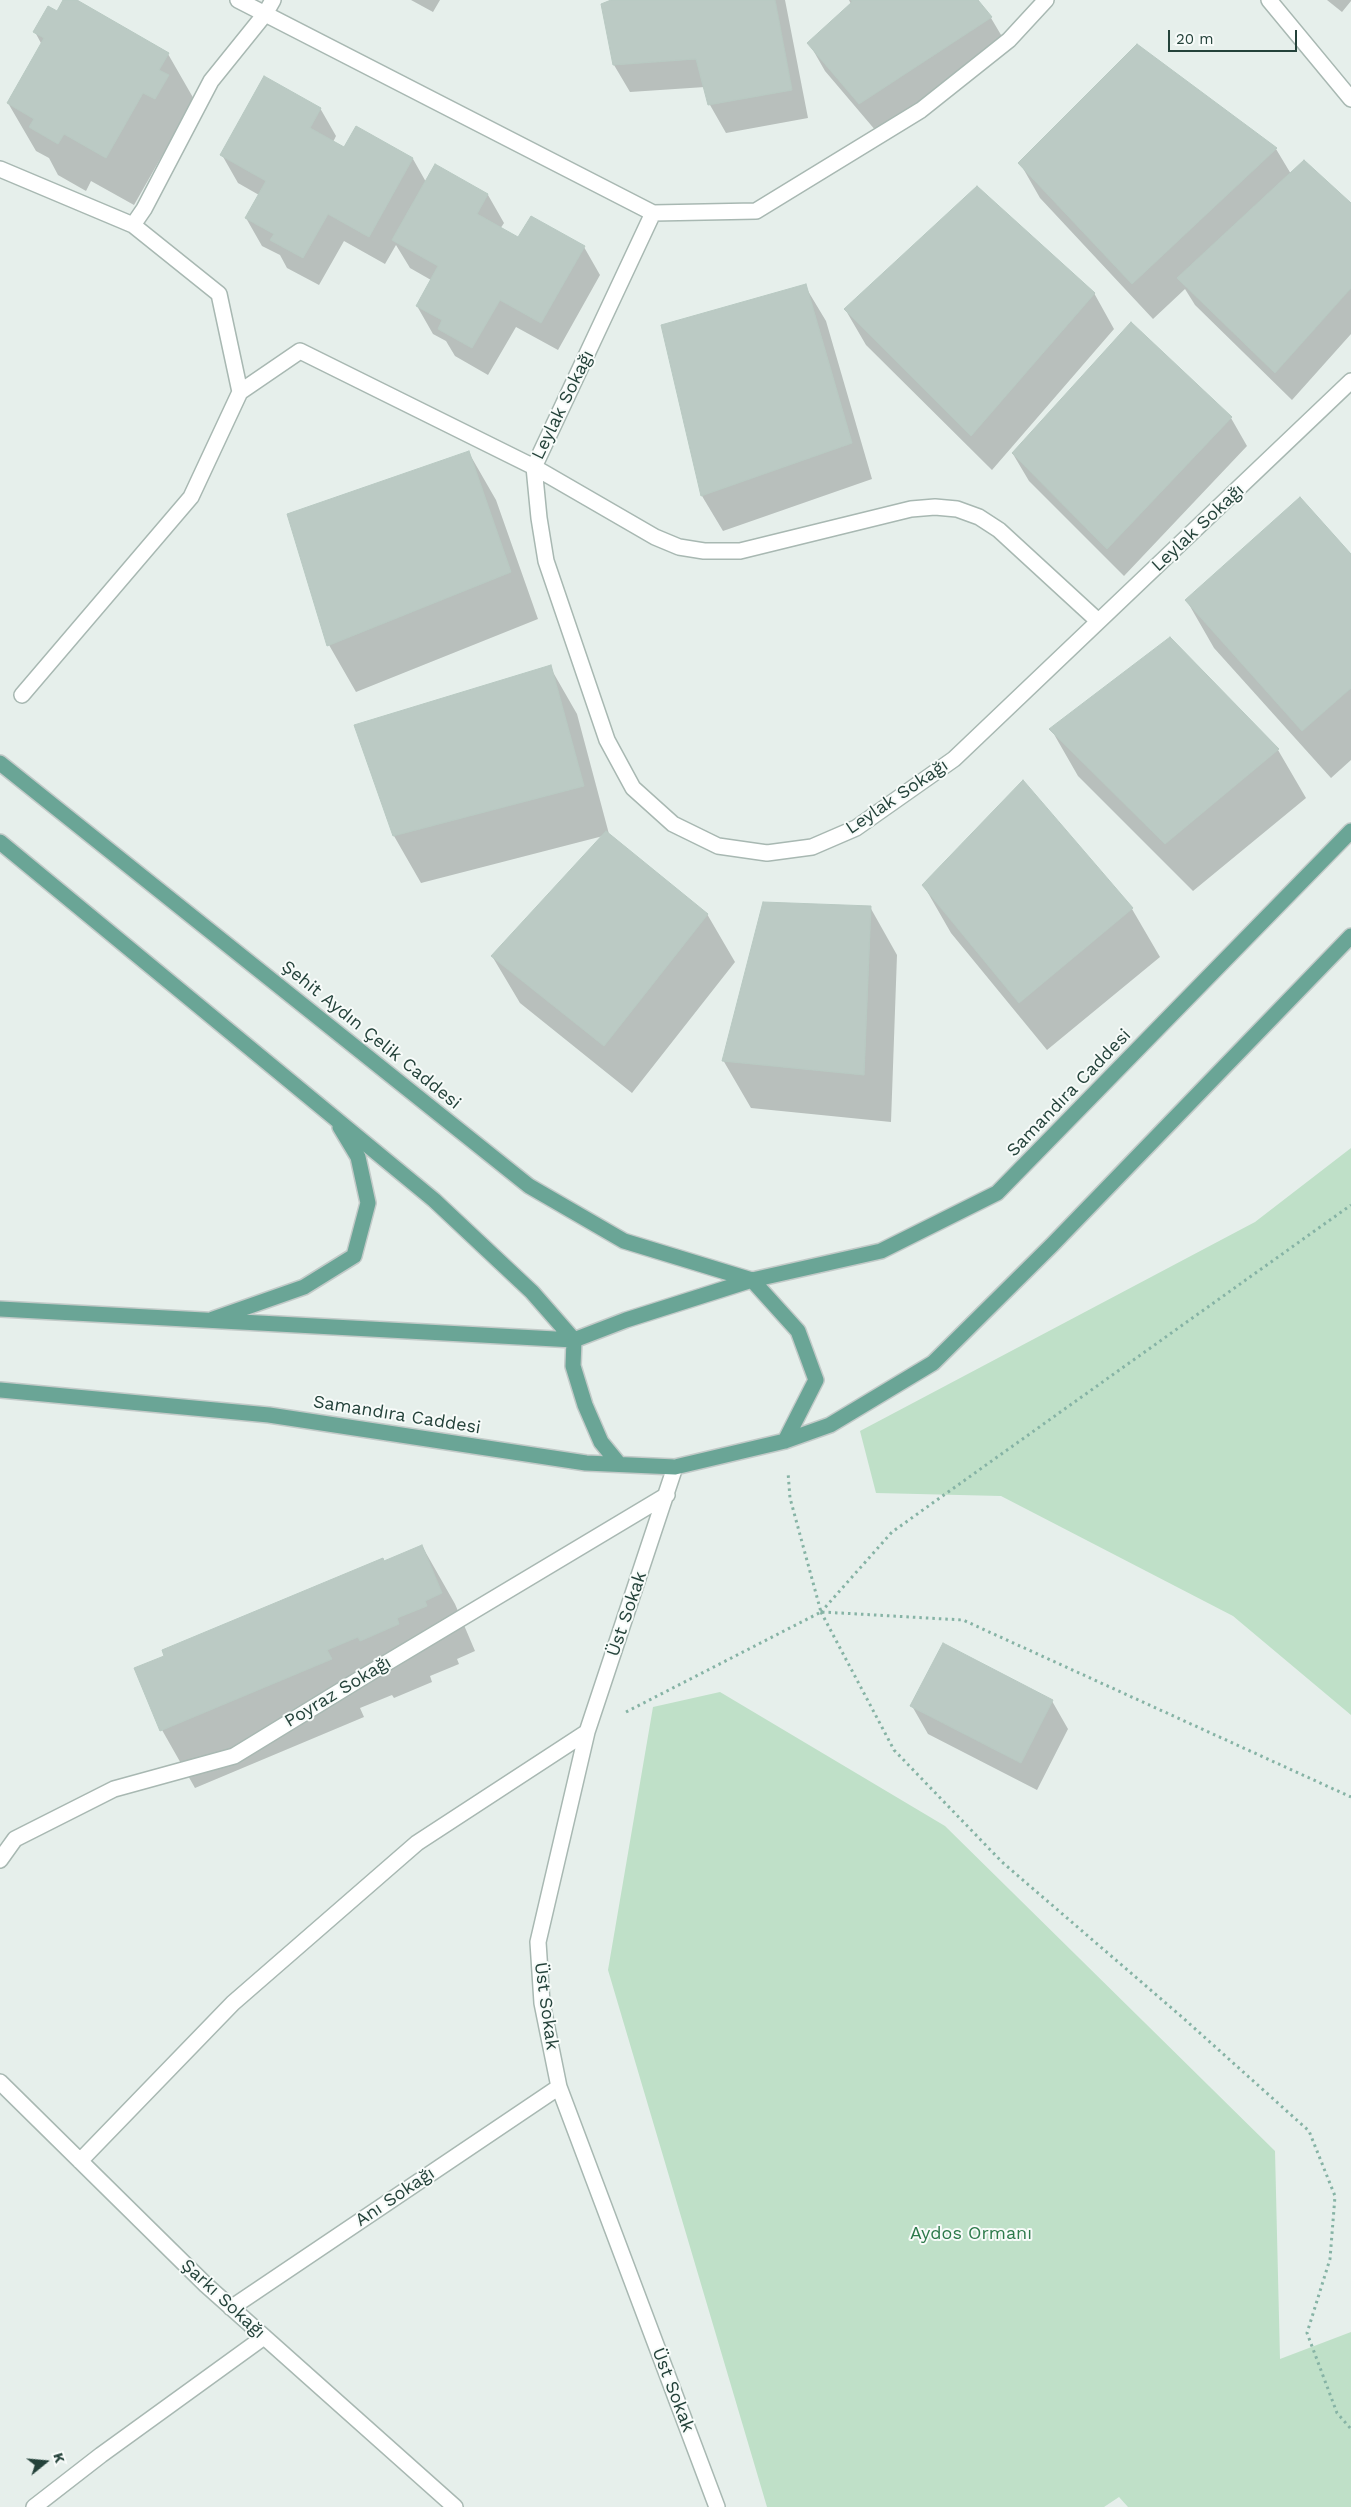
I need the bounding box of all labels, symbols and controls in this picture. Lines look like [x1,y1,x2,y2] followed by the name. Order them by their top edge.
[1171,20,1300,52] scale bar
[1176,30,1214,48] text: 20 m
[527,347,599,463] street label: Leylak Sokağı
[1147,480,1249,576] street label: Leylak Sokağı
[842,755,952,839] street label: Leylak Sokağı
[277,956,465,1114] street label: Şehit Aydın Çelik Caddesi
[1002,1025,1136,1161] street label: Samandıra Caddesi
[312,1391,482,1439] street label: Samandıra Caddesi
[602,1569,652,1659] street label: Üst Sokak
[281,1652,395,1732] street label: Poyraz Sokağı
[529,1961,563,2051] street label: Üst Sokak
[351,2163,439,2231] street label: Anı Sokağı
[910,2223,1032,2245] park label: Aydos Ormanı
[177,2255,269,2343] street label: Şarkı Sokağı
[647,2345,699,2435] street label: Üst Sokak
[20,2437,70,2487] north arrow
[50,2451,68,2465] text: K

